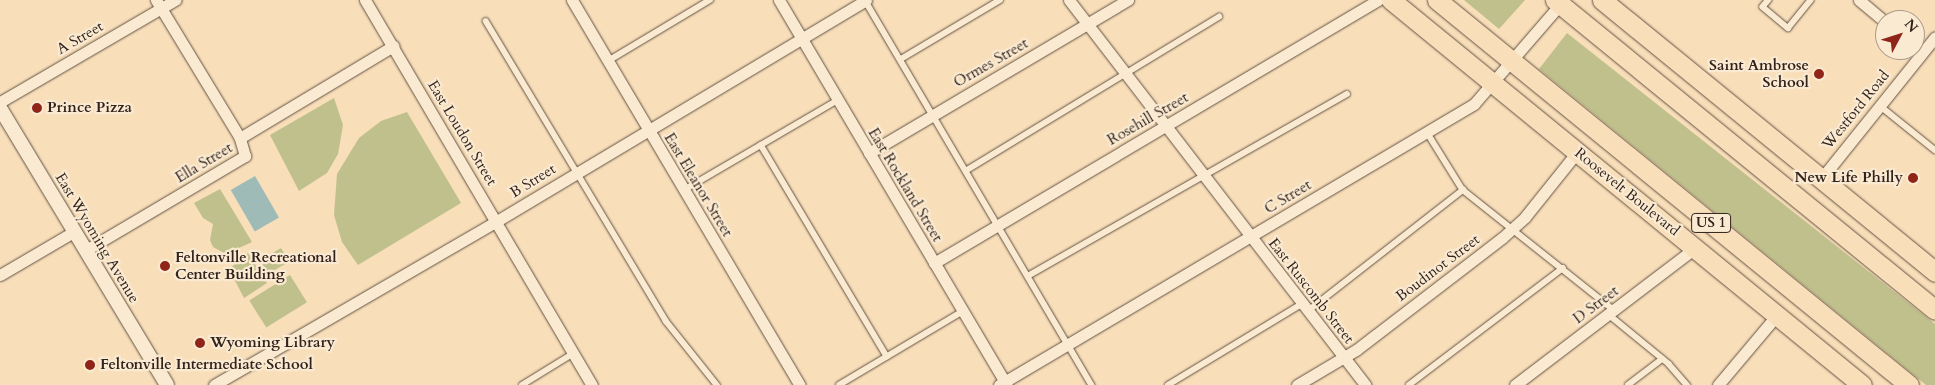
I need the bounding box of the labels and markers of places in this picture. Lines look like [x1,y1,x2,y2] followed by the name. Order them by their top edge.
[1709,56,1809,91] place label: Saint Ambrose School
[1813,68,1825,80] marker: Saint Ambrose School
[47,99,132,117] place label: Prince Pizza
[31,102,43,114] marker: Prince Pizza
[1795,169,1903,187] place label: New Life Philly
[1907,172,1919,184] marker: New Life Philly
[175,248,337,283] place label: Feltonville Recreational Center Building
[159,260,171,272] marker: Feltonville Recreational Center Building
[210,334,335,352] place label: Wyoming Library
[194,337,206,349] marker: Wyoming Library
[100,356,313,374] place label: Feltonville Intermediate School
[84,359,96,371] marker: Feltonville Intermediate School

